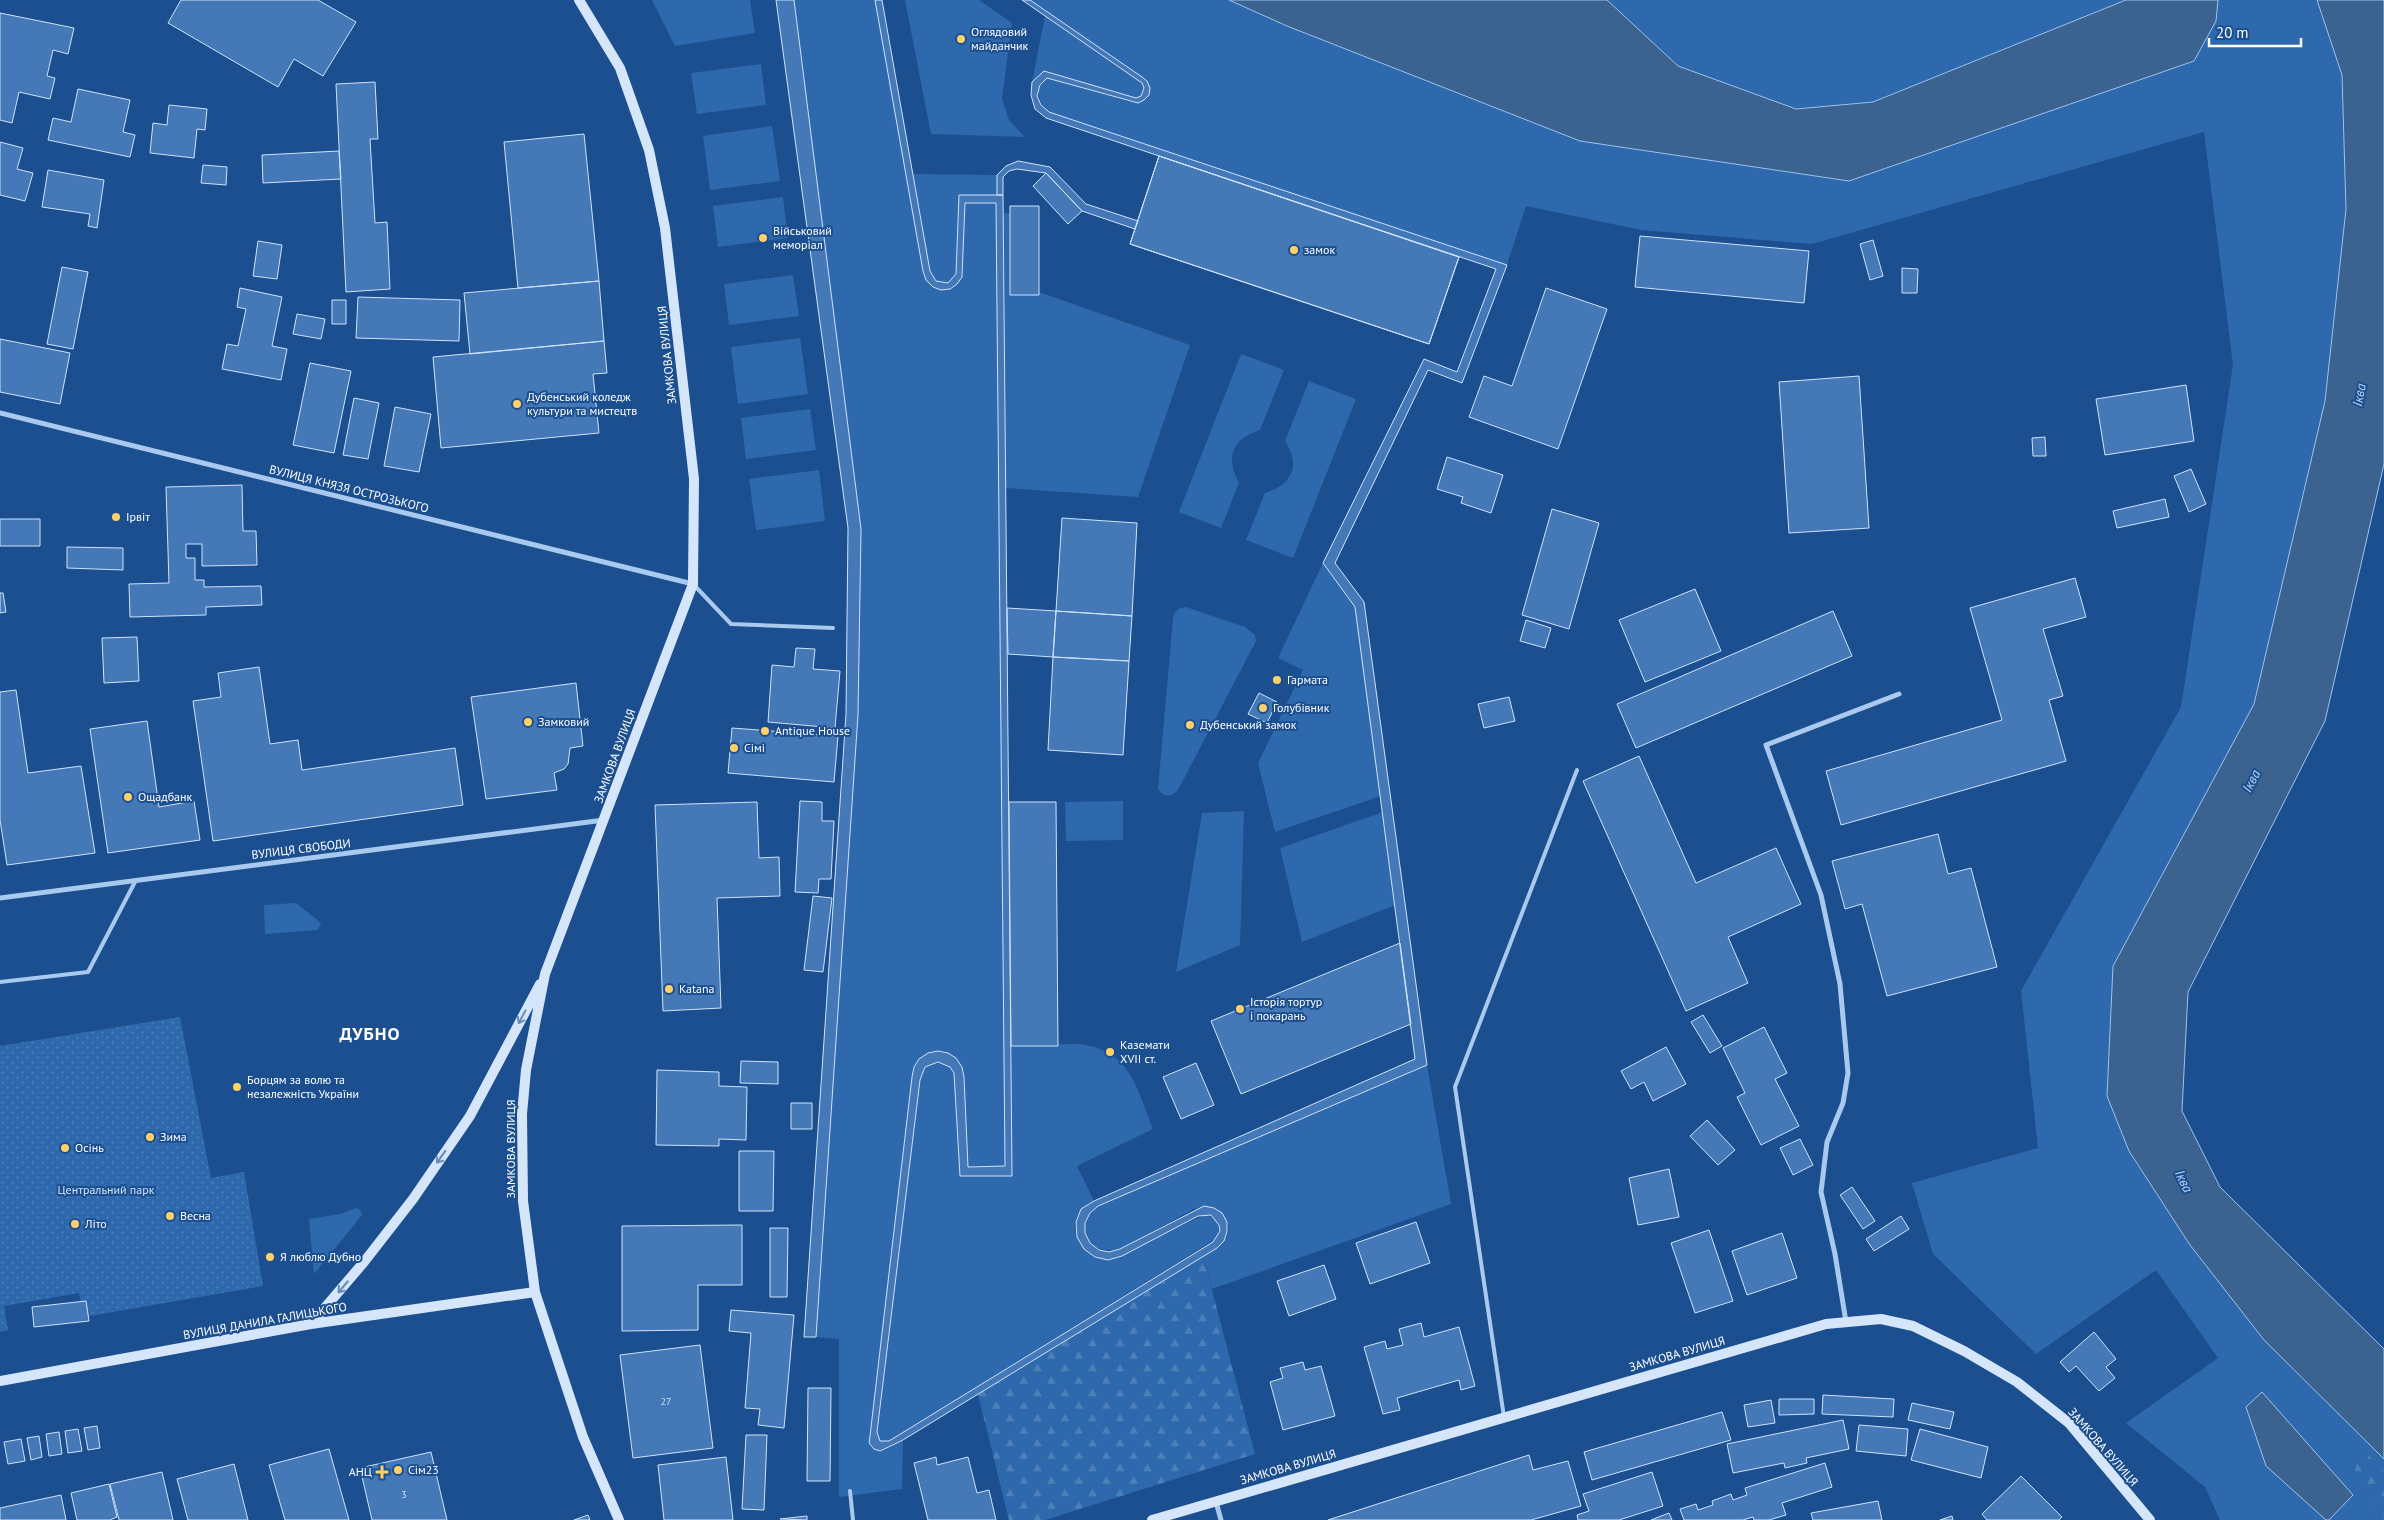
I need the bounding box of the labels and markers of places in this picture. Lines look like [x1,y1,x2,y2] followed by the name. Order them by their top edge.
[971,24,1029,53] place label: Оглядовий майданчик
[955,33,967,45] marker: Оглядовий майданчик
[773,223,832,252] place label: Військовий меморіал
[757,232,769,244] marker: Військовий меморіал
[1304,242,1335,257] place label: замок
[1288,244,1300,256] marker: замок
[527,389,637,418] place label: Дубенський коледж культури та мистецтв
[511,398,523,410] marker: Дубенський коледж культури та мистецтв
[126,509,150,524] place label: Ірвіт
[110,511,122,523] marker: Ірвіт
[1287,672,1328,687] place label: Гармата
[1271,674,1283,686] marker: Гармата
[1273,700,1330,715] place label: Голубівник
[1257,702,1269,714] marker: Голубівник
[538,714,589,729] place label: Замковий
[522,716,534,728] marker: Замковий
[1200,717,1297,732] place label: Дубенський замок
[1184,719,1196,731] marker: Дубенський замок
[775,723,850,738] place label: Antique House
[759,725,771,737] marker: Antique House
[744,740,765,755] place label: Сімі
[728,742,740,754] marker: Сімі
[138,789,193,804] place label: Ощадбанк
[122,791,134,803] marker: Ощадбанк
[679,981,715,996] place label: Katana
[663,983,675,995] marker: Katana
[1250,994,1322,1023] place label: Історія тортур і покарань
[1234,1003,1246,1015] marker: Історія тортур і покарань
[1120,1037,1170,1066] place label: Каземати XVII ст.
[1104,1046,1116,1058] marker: Каземати XVII ст.
[247,1072,359,1101] place label: Борцям за волю та незалежність України
[231,1081,243,1093] marker: Борцям за волю та незалежність України
[160,1129,187,1144] place label: Зима
[144,1131,156,1143] marker: Зима
[75,1140,104,1155] place label: Осінь
[59,1142,71,1154] marker: Осінь
[180,1208,211,1223] place label: Весна
[164,1210,176,1222] marker: Весна
[84,1216,107,1231] place label: Літо
[69,1218,81,1230] marker: Літо
[280,1249,361,1264] place label: Я люблю Дубно
[264,1251,276,1263] marker: Я люблю Дубно
[408,1462,439,1477] place label: Сім23
[349,1464,372,1479] place label: АНЦ
[392,1464,404,1476] marker: Сім23
[376,1466,388,1478] marker: АНЦ

